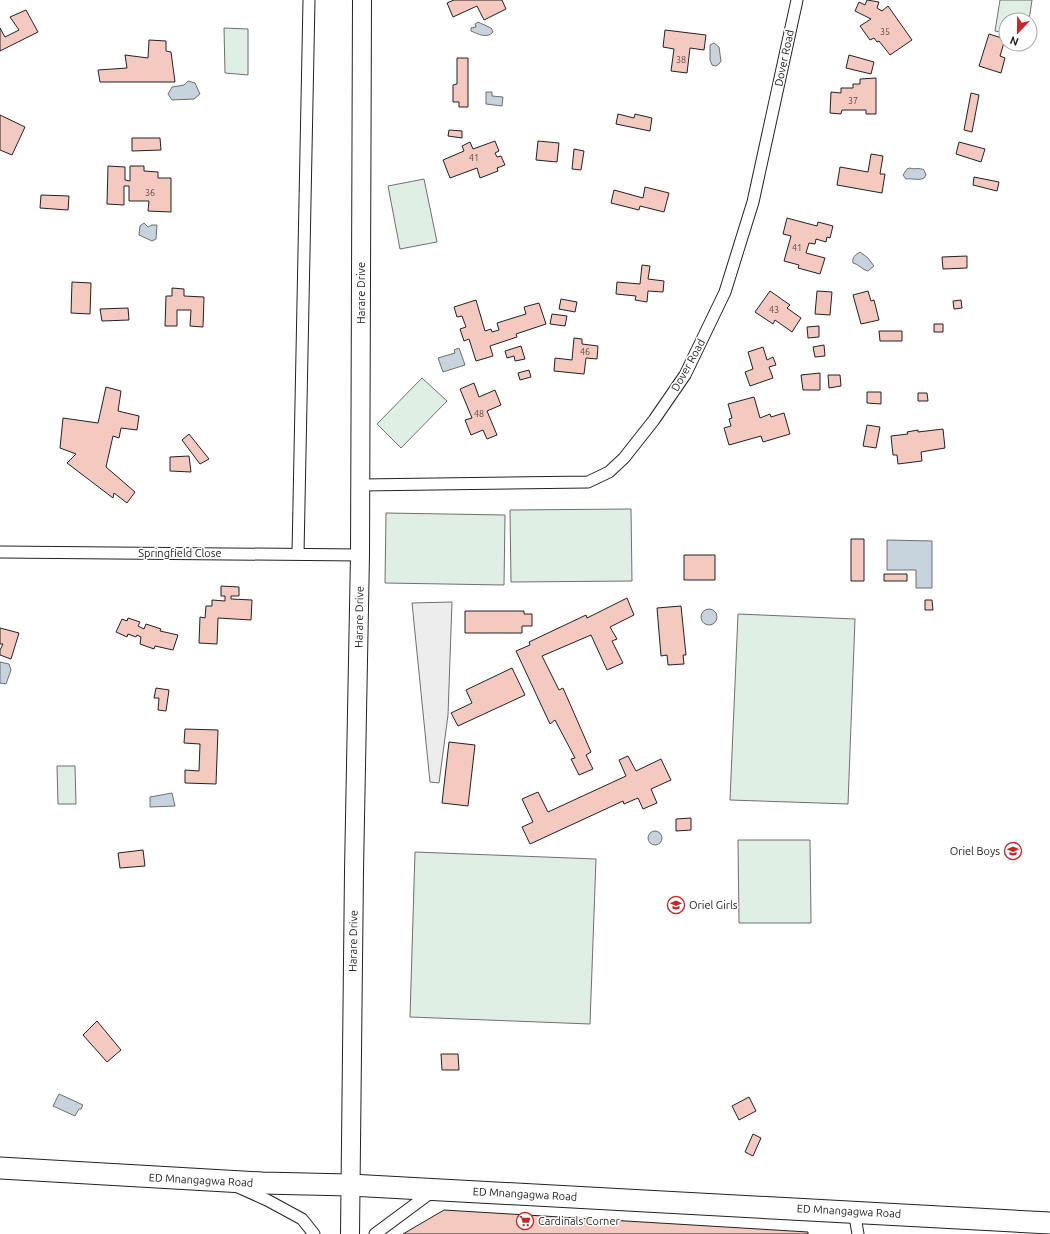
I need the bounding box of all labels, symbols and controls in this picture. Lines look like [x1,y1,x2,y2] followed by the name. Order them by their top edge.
[998,12,1038,52] north arrow
[880,27,890,37] house number: 35
[772,29,796,87] street label: Dover Road
[1008,34,1020,48] text: N
[676,55,686,65] house number: 38
[848,96,858,106] house number: 37
[469,153,479,163] house number: 41
[145,188,155,198] house number: 36
[792,243,802,253] house number: 41
[355,262,367,324] street label: Harare Drive
[769,305,779,315] house number: 43
[669,337,707,393] street label: Dover Road
[580,347,590,357] house number: 46
[474,409,484,419] house number: 48
[138,547,222,559] street label: Springfield Close
[352,586,366,648] street label: Harare Drive
[1003,841,1023,861] school or university icon: Oriel Boys
[950,845,1000,857] place label: Oriel Boys
[666,895,686,915] school or university icon: Oriel Girls
[689,899,738,911] place label: Oriel Girls
[346,910,360,972] street label: Harare Drive
[148,1171,254,1189] street label: ED Mnangagwa Road
[472,1185,578,1203] street label: ED Mnangagwa Road
[796,1202,902,1220] street label: ED Mnangagwa Road
[515,1211,535,1231] supermarket icon: Cardinals Corner
[538,1215,620,1227] place label: Cardinals Corner

